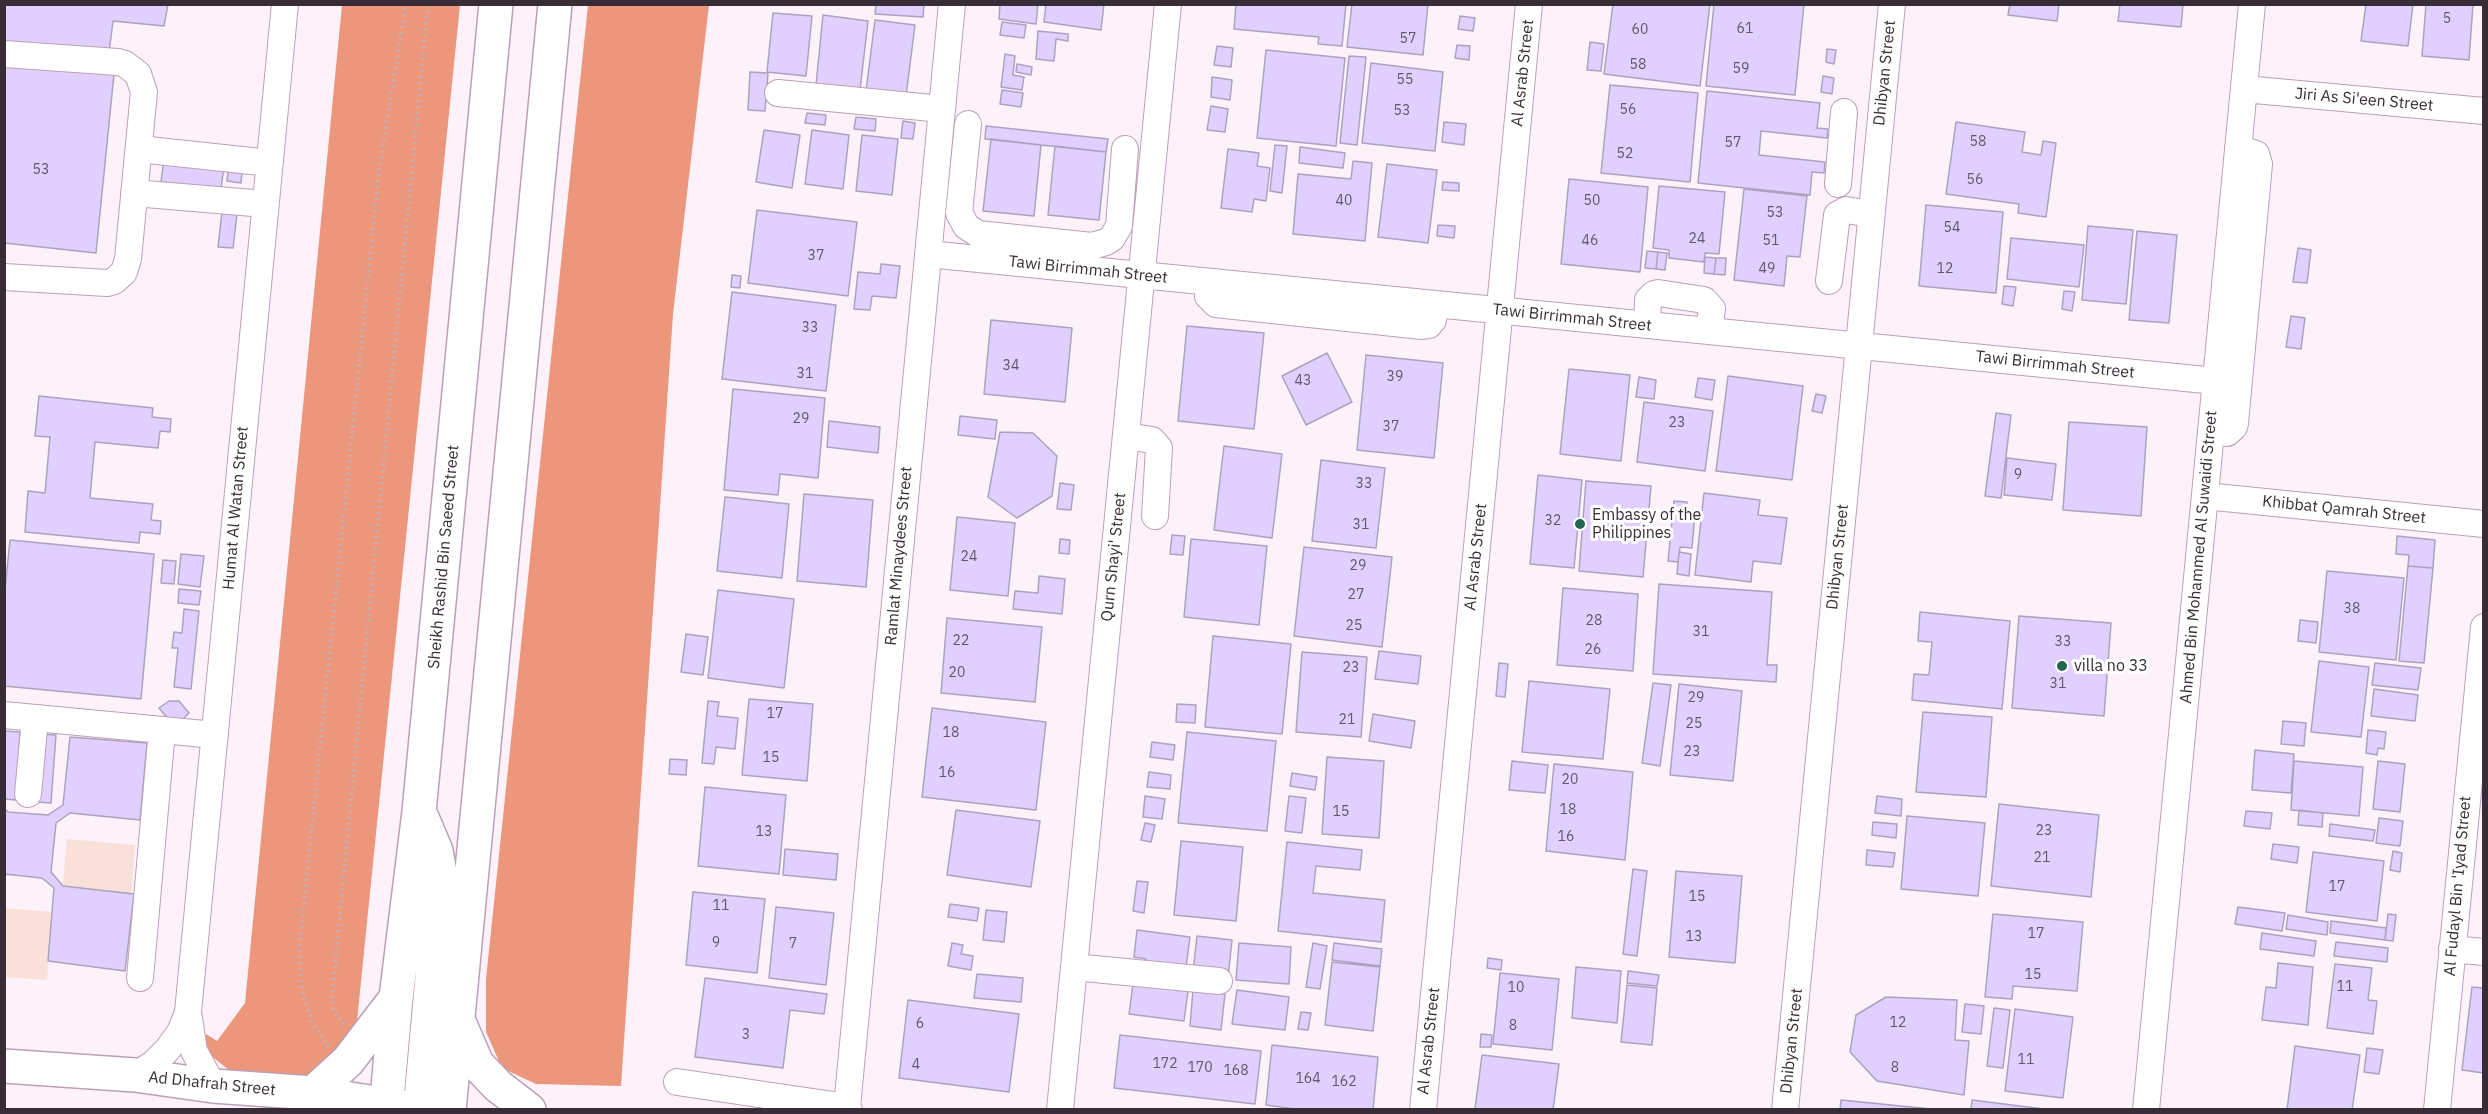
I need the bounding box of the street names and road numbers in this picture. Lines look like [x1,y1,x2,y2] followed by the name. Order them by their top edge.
[1508,18,1538,128] street label: Al Asrab Street
[1870,19,1900,127] street label: Dhibyan Street
[2294,84,2434,116] street label: Jiri As Si'een Street
[1007,252,1169,288] street label: Tawi Birrimmah Street
[1491,300,1653,336] street label: Tawi Birrimmah Street
[1974,347,2136,383] street label: Tawi Birrimmah Street
[2177,410,2221,704] street label: Ahmed Bin Mohammed Al Suwaidi Street
[219,425,253,591] street label: Humat Al Watan Street
[425,444,463,670] street label: Sheikh Rashid Bin Saeed Street
[882,466,916,646] street label: Ramlat Minaydees Street
[1098,492,1130,622] street label: Qurn Shayi' Street
[2261,492,2427,528] street label: Khibbat Qamrah Street
[1461,502,1491,612] street label: Al Asrab Street
[1823,503,1853,611] street label: Dhibyan Street
[2441,795,2475,977] street label: Al Fudayl Bin 'Iyad Street
[1414,986,1444,1096] street label: Al Asrab Street
[1777,987,1807,1095] street label: Dhibyan Street
[147,1068,277,1100] street label: Ad Dhafrah Street

